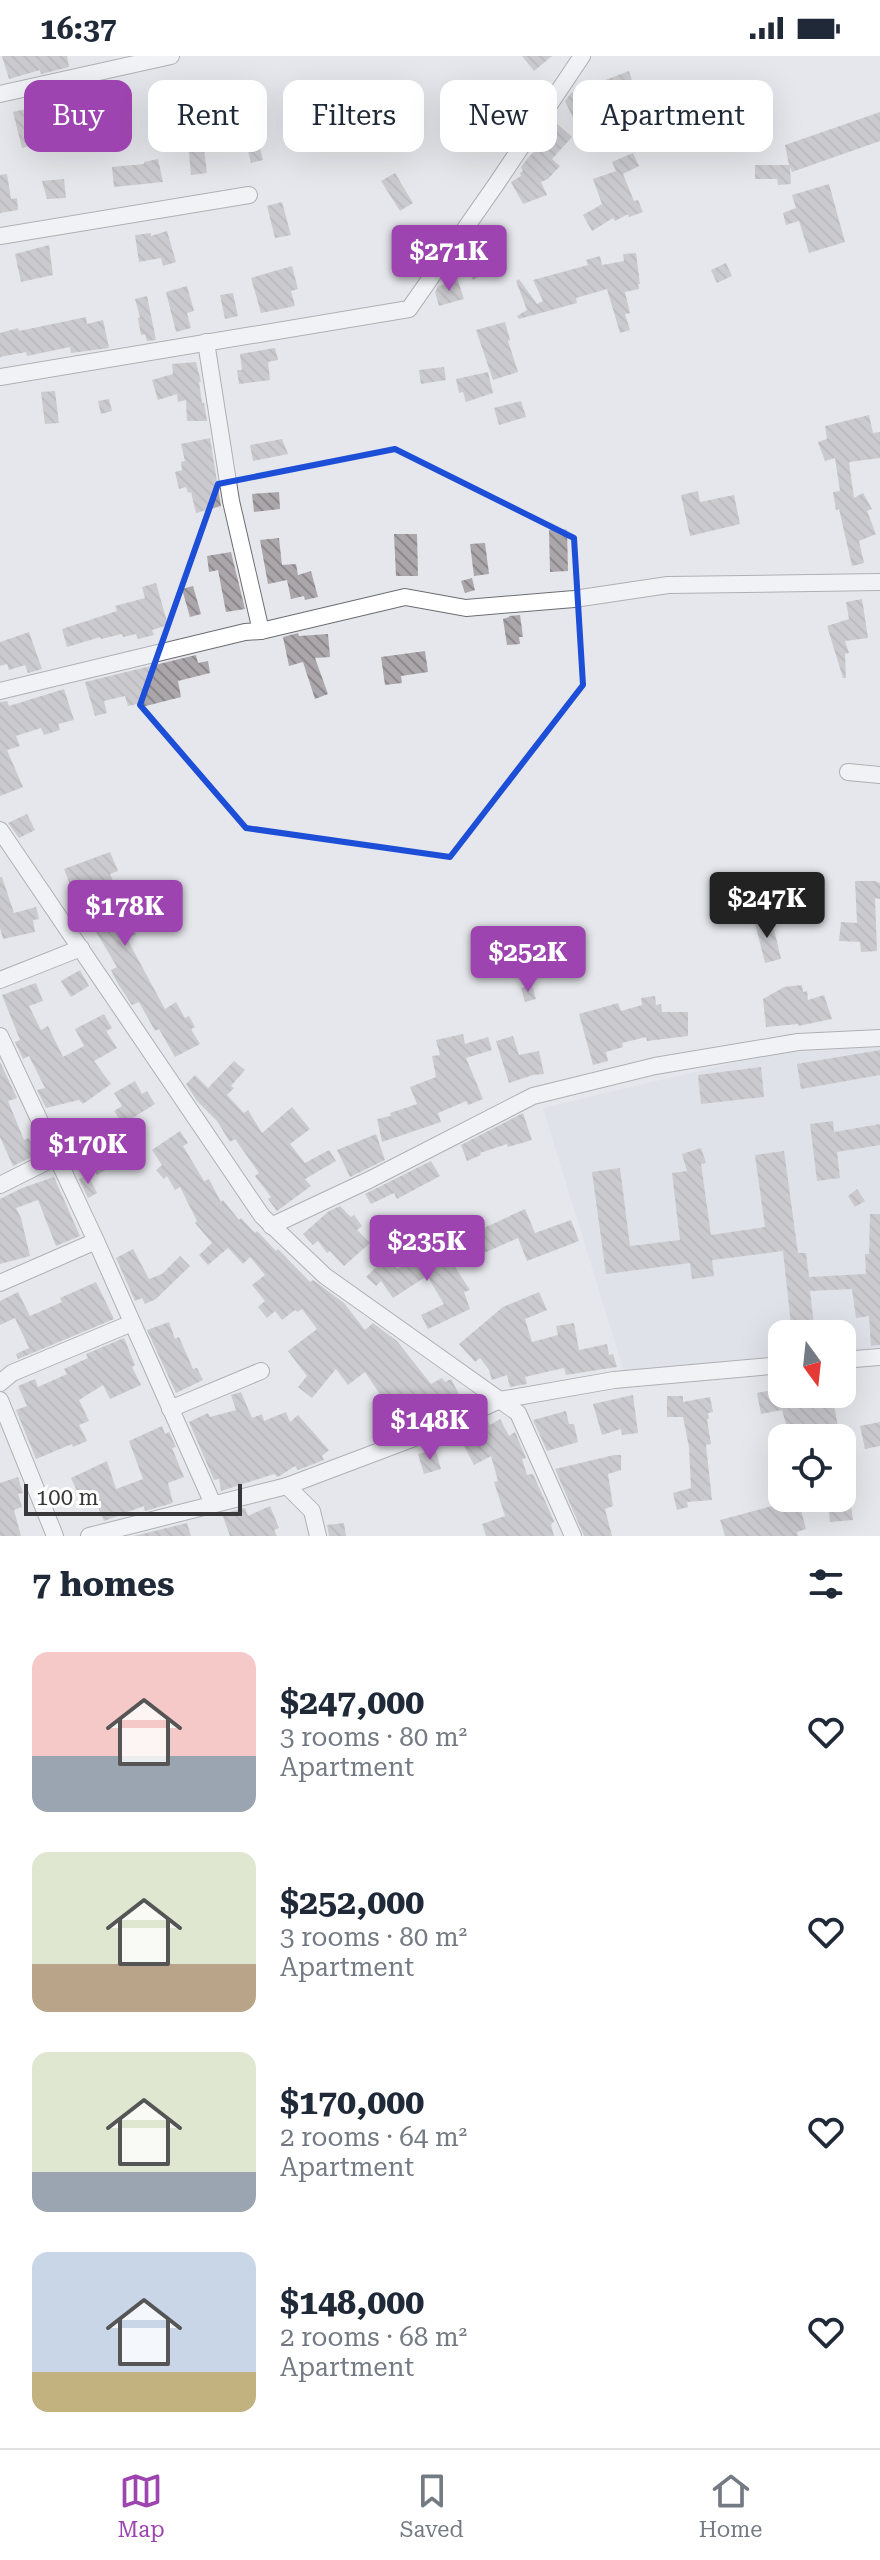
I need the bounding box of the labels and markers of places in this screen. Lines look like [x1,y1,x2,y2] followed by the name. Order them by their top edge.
[393,225,505,293] pin: $271K
[711,872,823,940] pin: $247K
[69,880,181,948] pin: $178K
[472,926,584,994] pin: $252K
[32,1118,144,1186] pin: $170K
[371,1215,483,1283] pin: $235K
[374,1394,486,1462] pin: $148K

